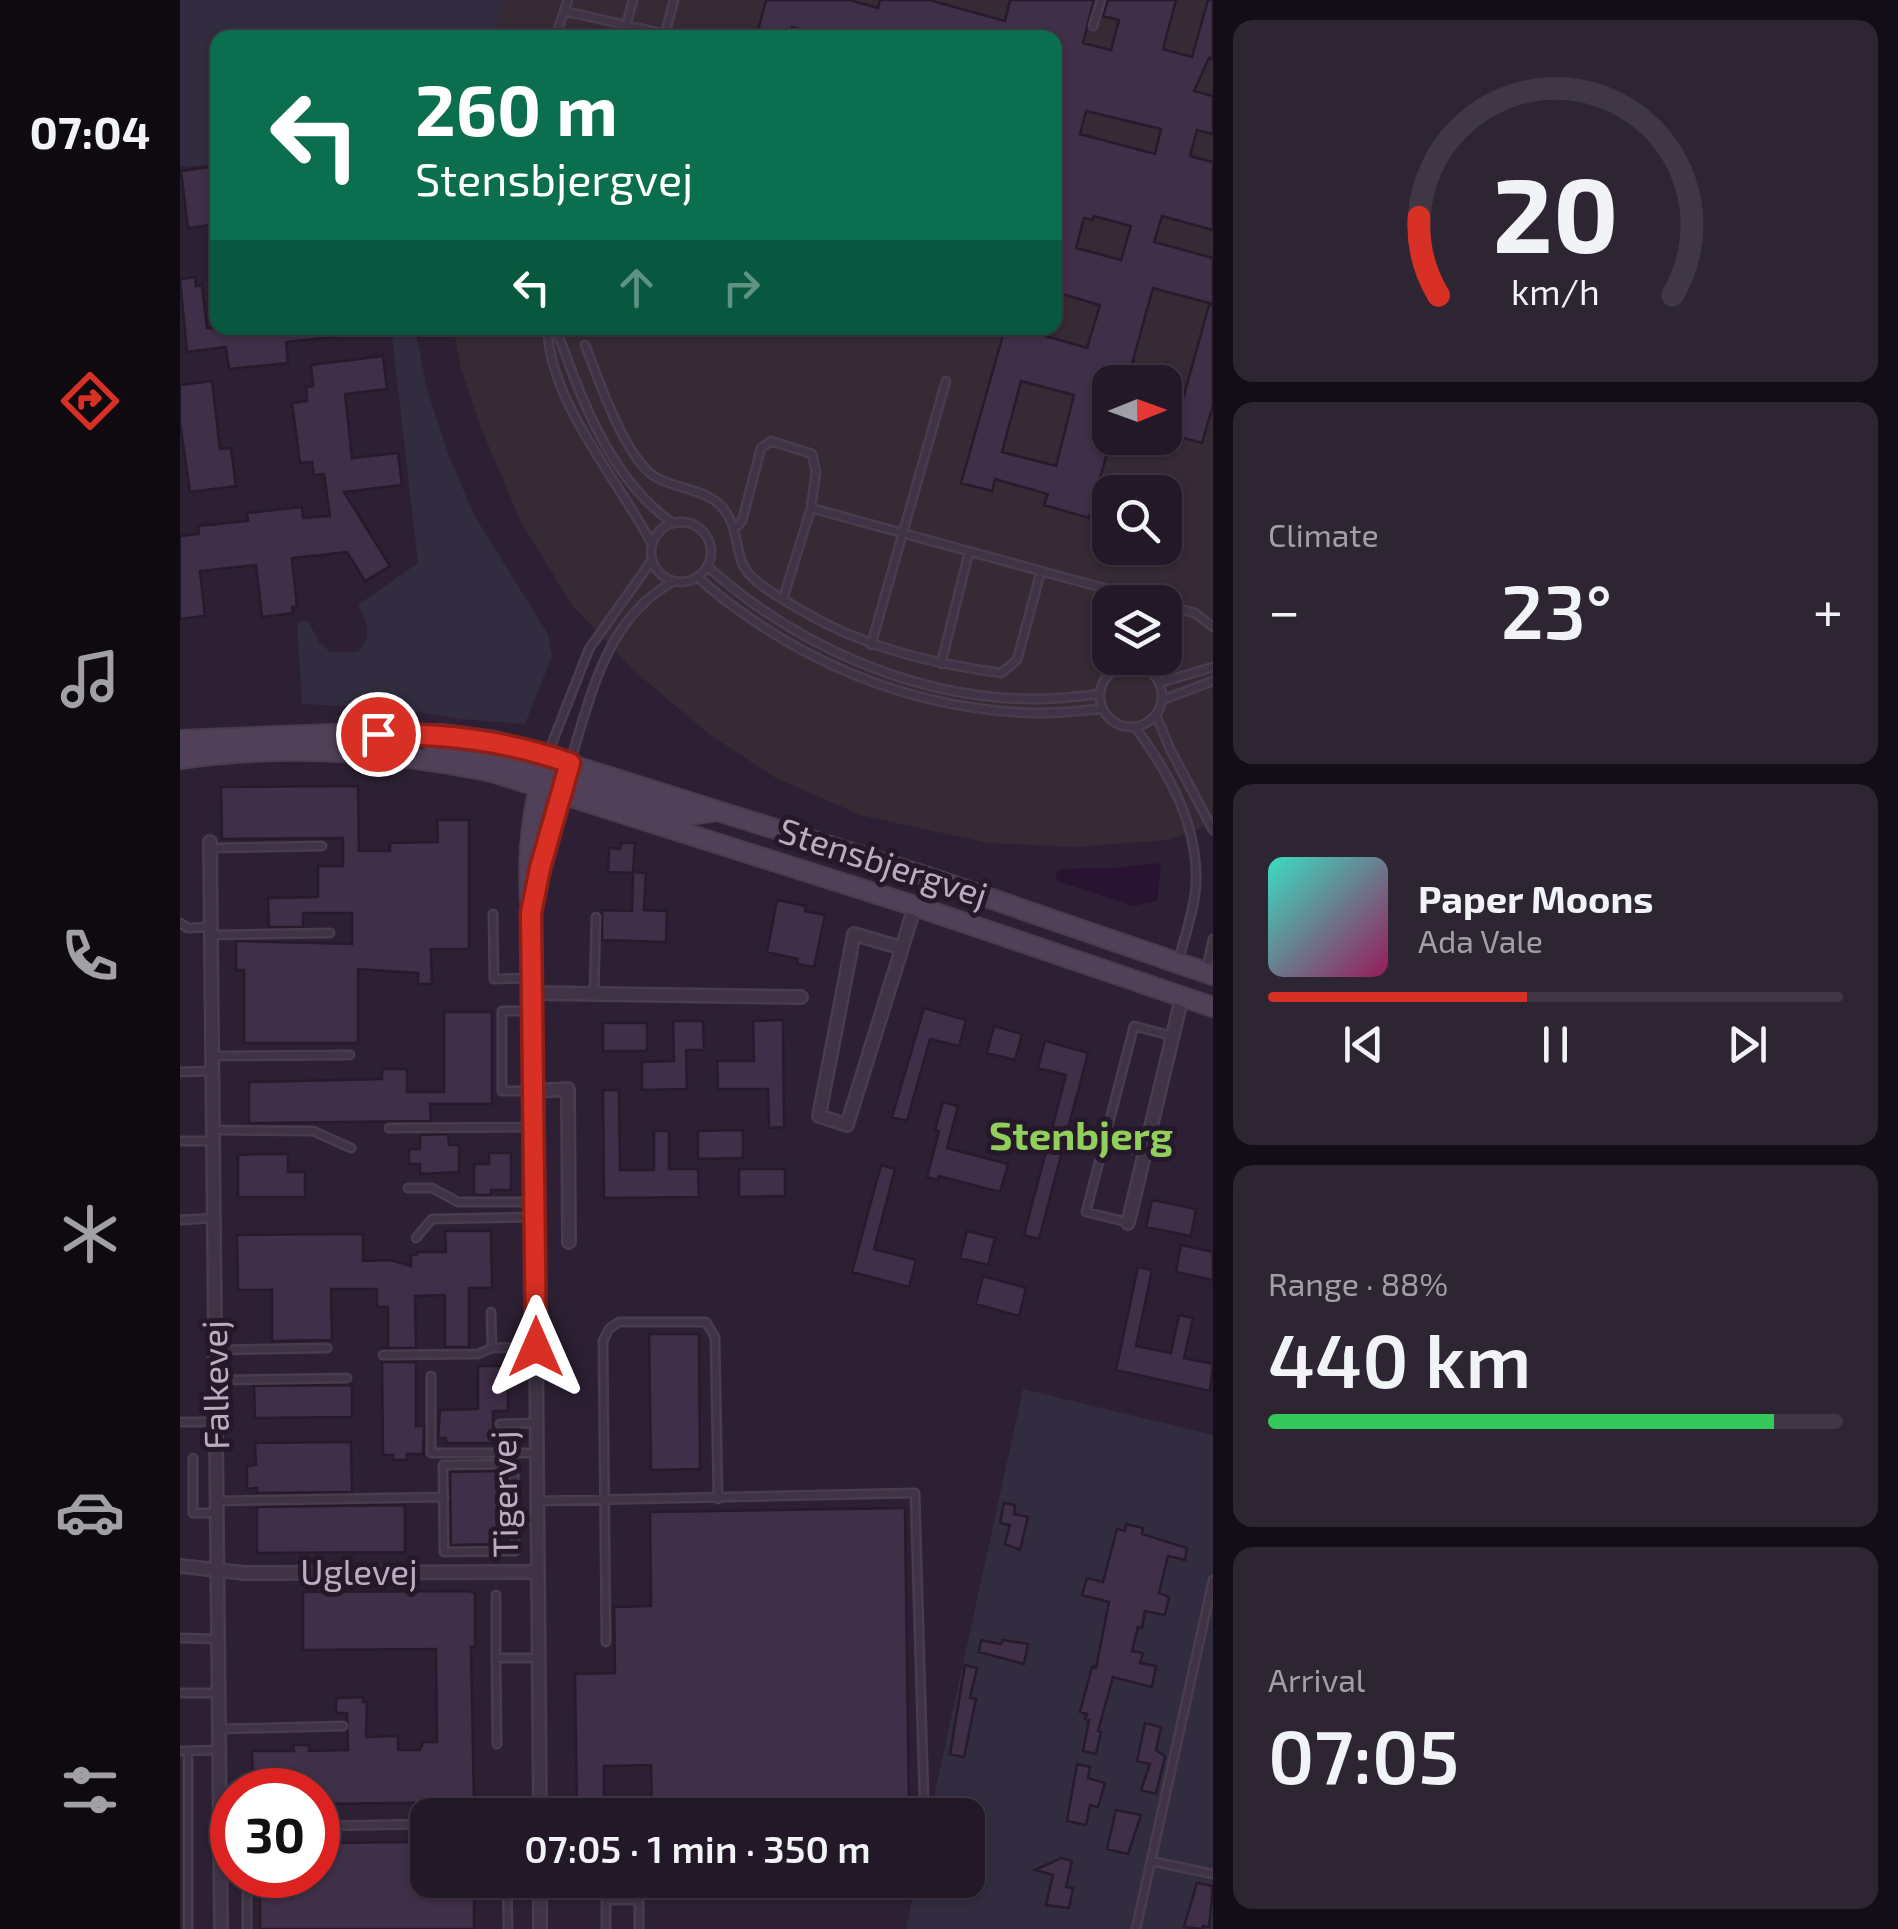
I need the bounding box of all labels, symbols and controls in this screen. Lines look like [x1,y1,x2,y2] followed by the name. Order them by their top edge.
[415,66,618,150] text: 260 m
[250,70,380,200] icon: left
[30,104,150,158] text: 07:04
[1492,149,1619,274] text: 20
[415,151,693,205] text: Stensbjergvej
[504,260,559,315] icon: left
[609,260,664,315] icon: ahead
[714,260,769,315] icon: right
[1511,269,1600,312] text: km/h
[1092,365,1182,455] north arrow
[1092,365,1182,675] map controls
[55,366,125,436] icon: directions
[1092,475,1182,565] button: search
[1268,515,1379,553] text: Climate
[1501,564,1612,654] text: 23°
[1268,576,1300,642] text: −
[1813,576,1843,642] text: +
[1092,585,1182,675] button: layers
[55,644,125,714] icon: music
[336,692,421,777] pin
[351,707,406,762] icon: arrive
[774,808,993,915] street label: Stensbjergvej
[1418,875,1654,921] text: Paper Moons
[55,921,125,991] icon: phone
[1418,921,1543,959] text: Ada Vale
[1336,1017,1391,1072] icon: previous
[1528,1017,1583,1072] icon: pause
[1720,1017,1775,1072] icon: next
[989,1110,1173,1159] district label: Stenbjerg
[55,1199,125,1269] icon: climate
[1268,1264,1448,1302] text: Range · 88%
[484,1295,588,1399] position arrow
[1268,1313,1531,1403] text: 440 km
[192,1320,236,1450] street label: Falkevej
[481,1430,525,1558] street label: Tigervej
[55,1477,125,1547] icon: car
[300,1550,418,1592] street label: Uglevej
[1268,1660,1365,1698] text: Arrival
[1268,1709,1459,1799] text: 07:05
[55,1755,125,1825] icon: filters
[210,1768,340,1898] speed limit sign: 30
[524,1825,871,1871] text: 07:05 · 1 min · 350 m

